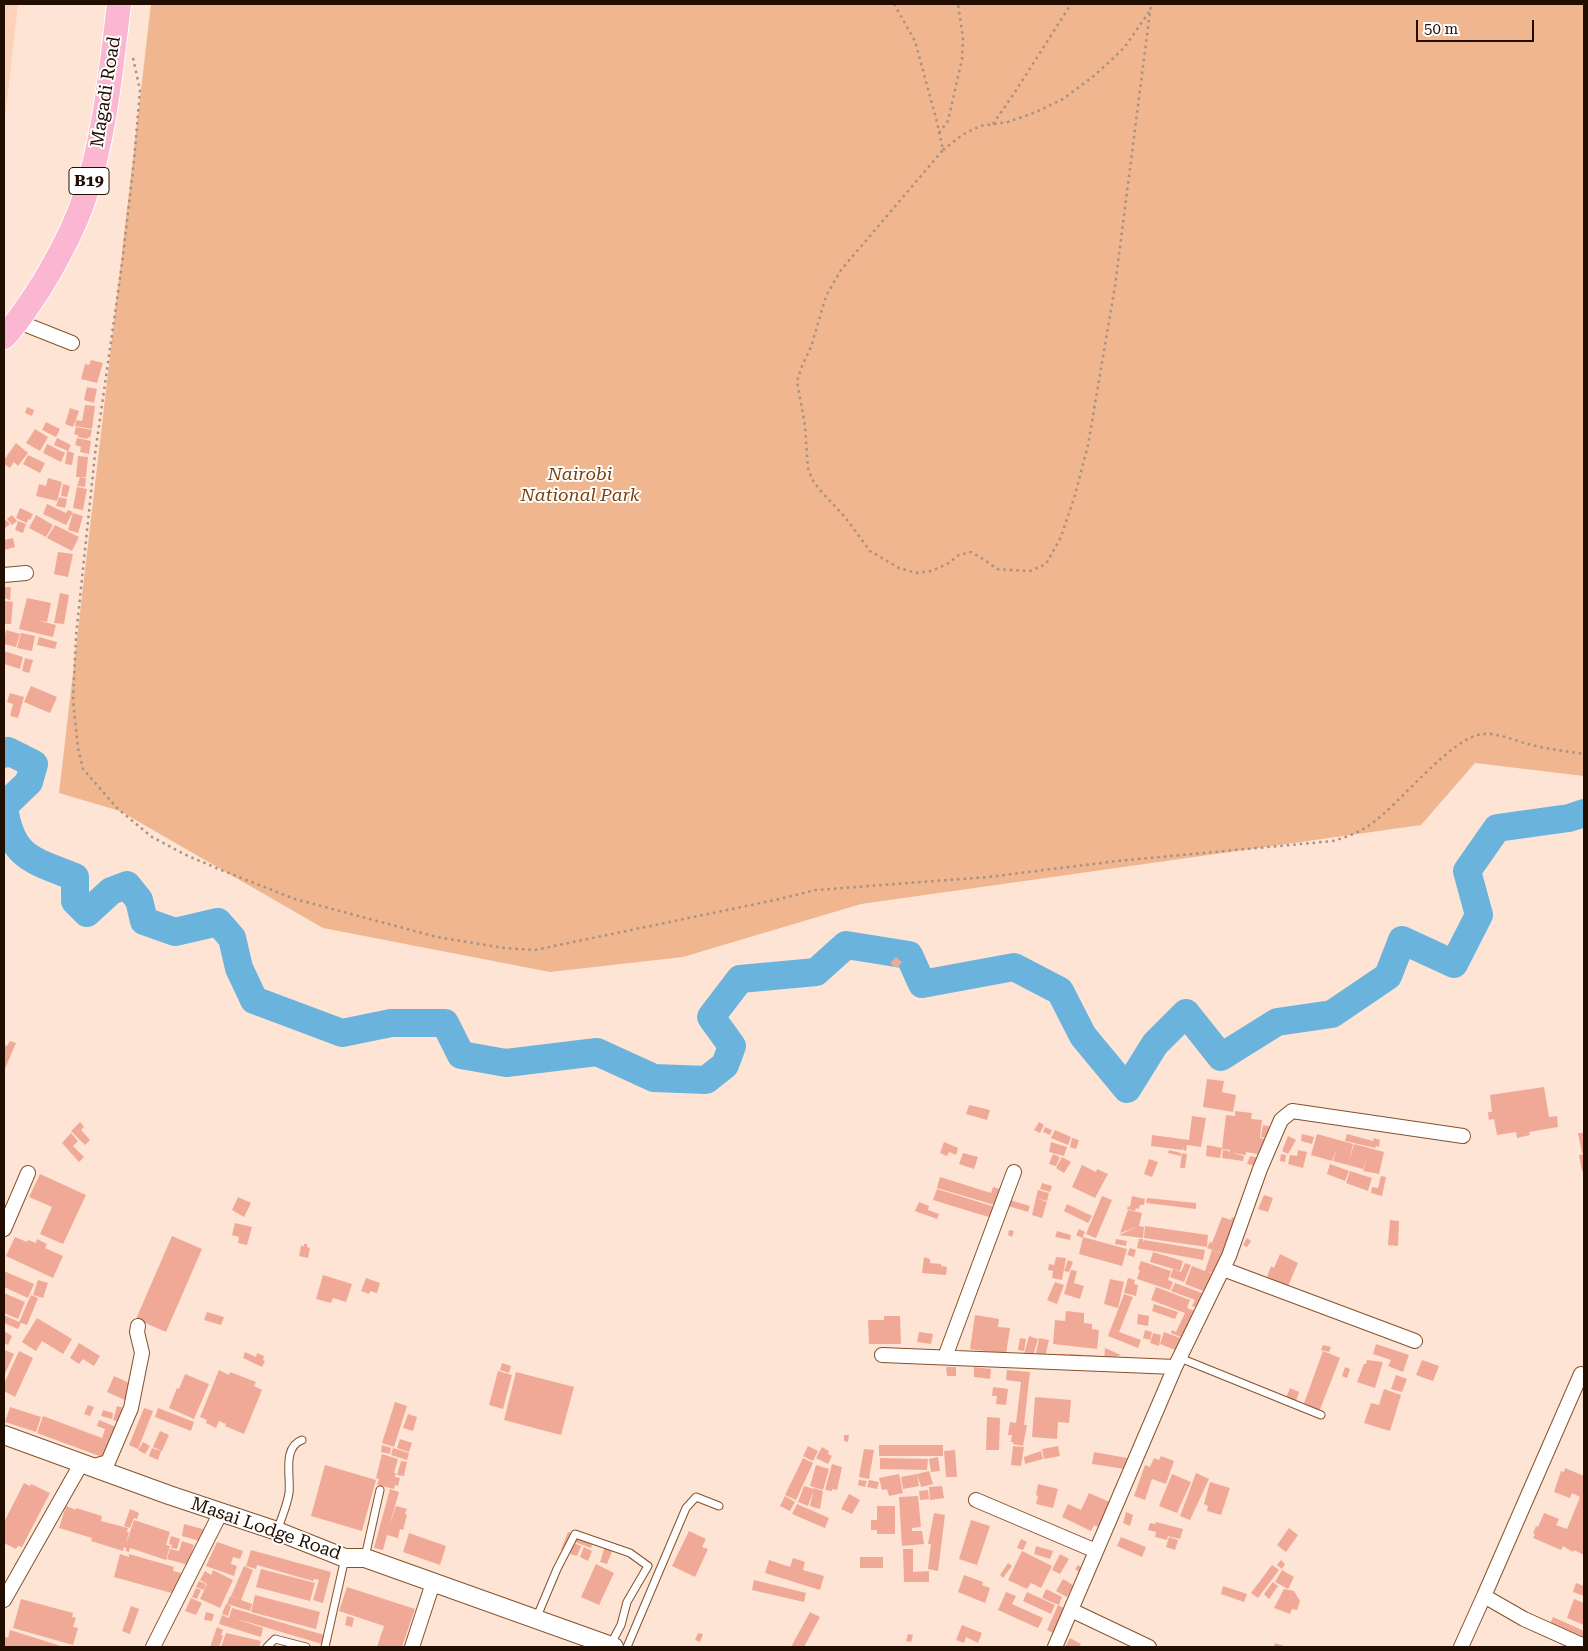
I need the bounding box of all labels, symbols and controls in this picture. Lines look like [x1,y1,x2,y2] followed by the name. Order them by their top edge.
[1418,10,1536,42] scale bar
[1424,20,1458,38] text: 50 m
[87,35,125,149] street label: Magadi Road
[69,168,109,195] road number: B19
[521,464,639,506] park label: Nairobi National Park
[188,1493,344,1565] street label: Masai Lodge Road

